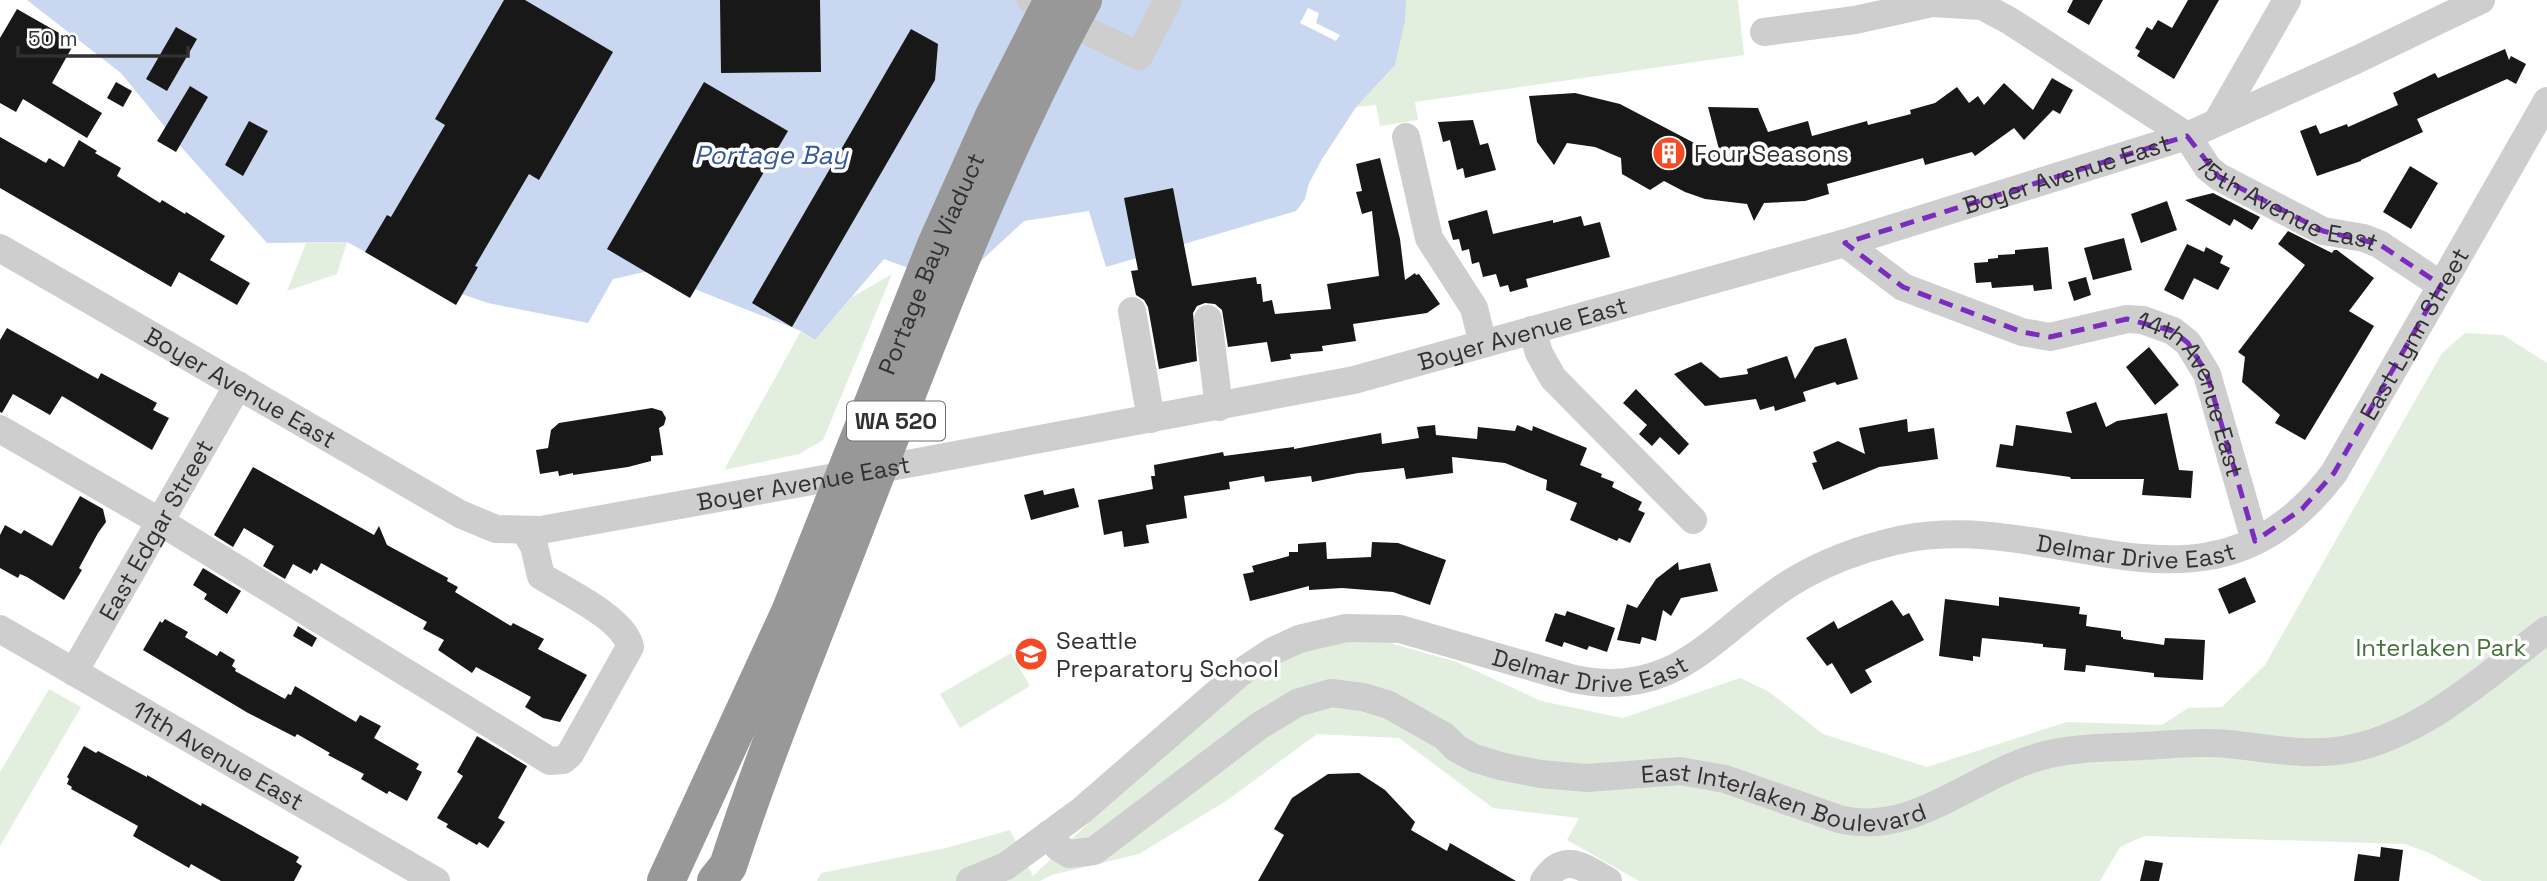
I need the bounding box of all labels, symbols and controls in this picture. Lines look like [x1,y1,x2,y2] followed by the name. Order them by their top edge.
[18,14,187,58] scale bar
[28,25,78,52] text: 50 m
[1959,127,2174,221] street label: Boyer Avenue East
[1650,134,1688,172] building icon: Four Seasons
[694,138,849,172] water label: Portage Bay
[1694,138,1849,169] place label: Four Seasons
[871,148,991,379] street label: Portage Bay Viaduct
[2189,151,2383,258] street label: 15th Avenue East
[2352,242,2475,425] street label: East Lynn Street
[1414,289,1631,377] street label: Boyer Avenue East
[2133,304,2251,480] street label: 14th Avenue East
[139,320,342,455] street label: Boyer Avenue East
[847,402,945,440] road number: WA 520
[91,433,219,626] street label: East Edgar Street
[694,448,913,517] street label: Boyer Avenue East
[2034,527,2239,575] street label: Delmar Drive East
[1056,625,1279,684] place label: Seattle Preparatory School
[2355,632,2527,663] park label: Interlaken Park
[1012,635,1050,673] school or university icon: Seattle Preparatory School
[1489,641,1693,699] street label: Delmar Drive East
[127,693,310,817] street label: 11th Avenue East
[1640,756,1930,838] street label: East Interlaken Boulevard

